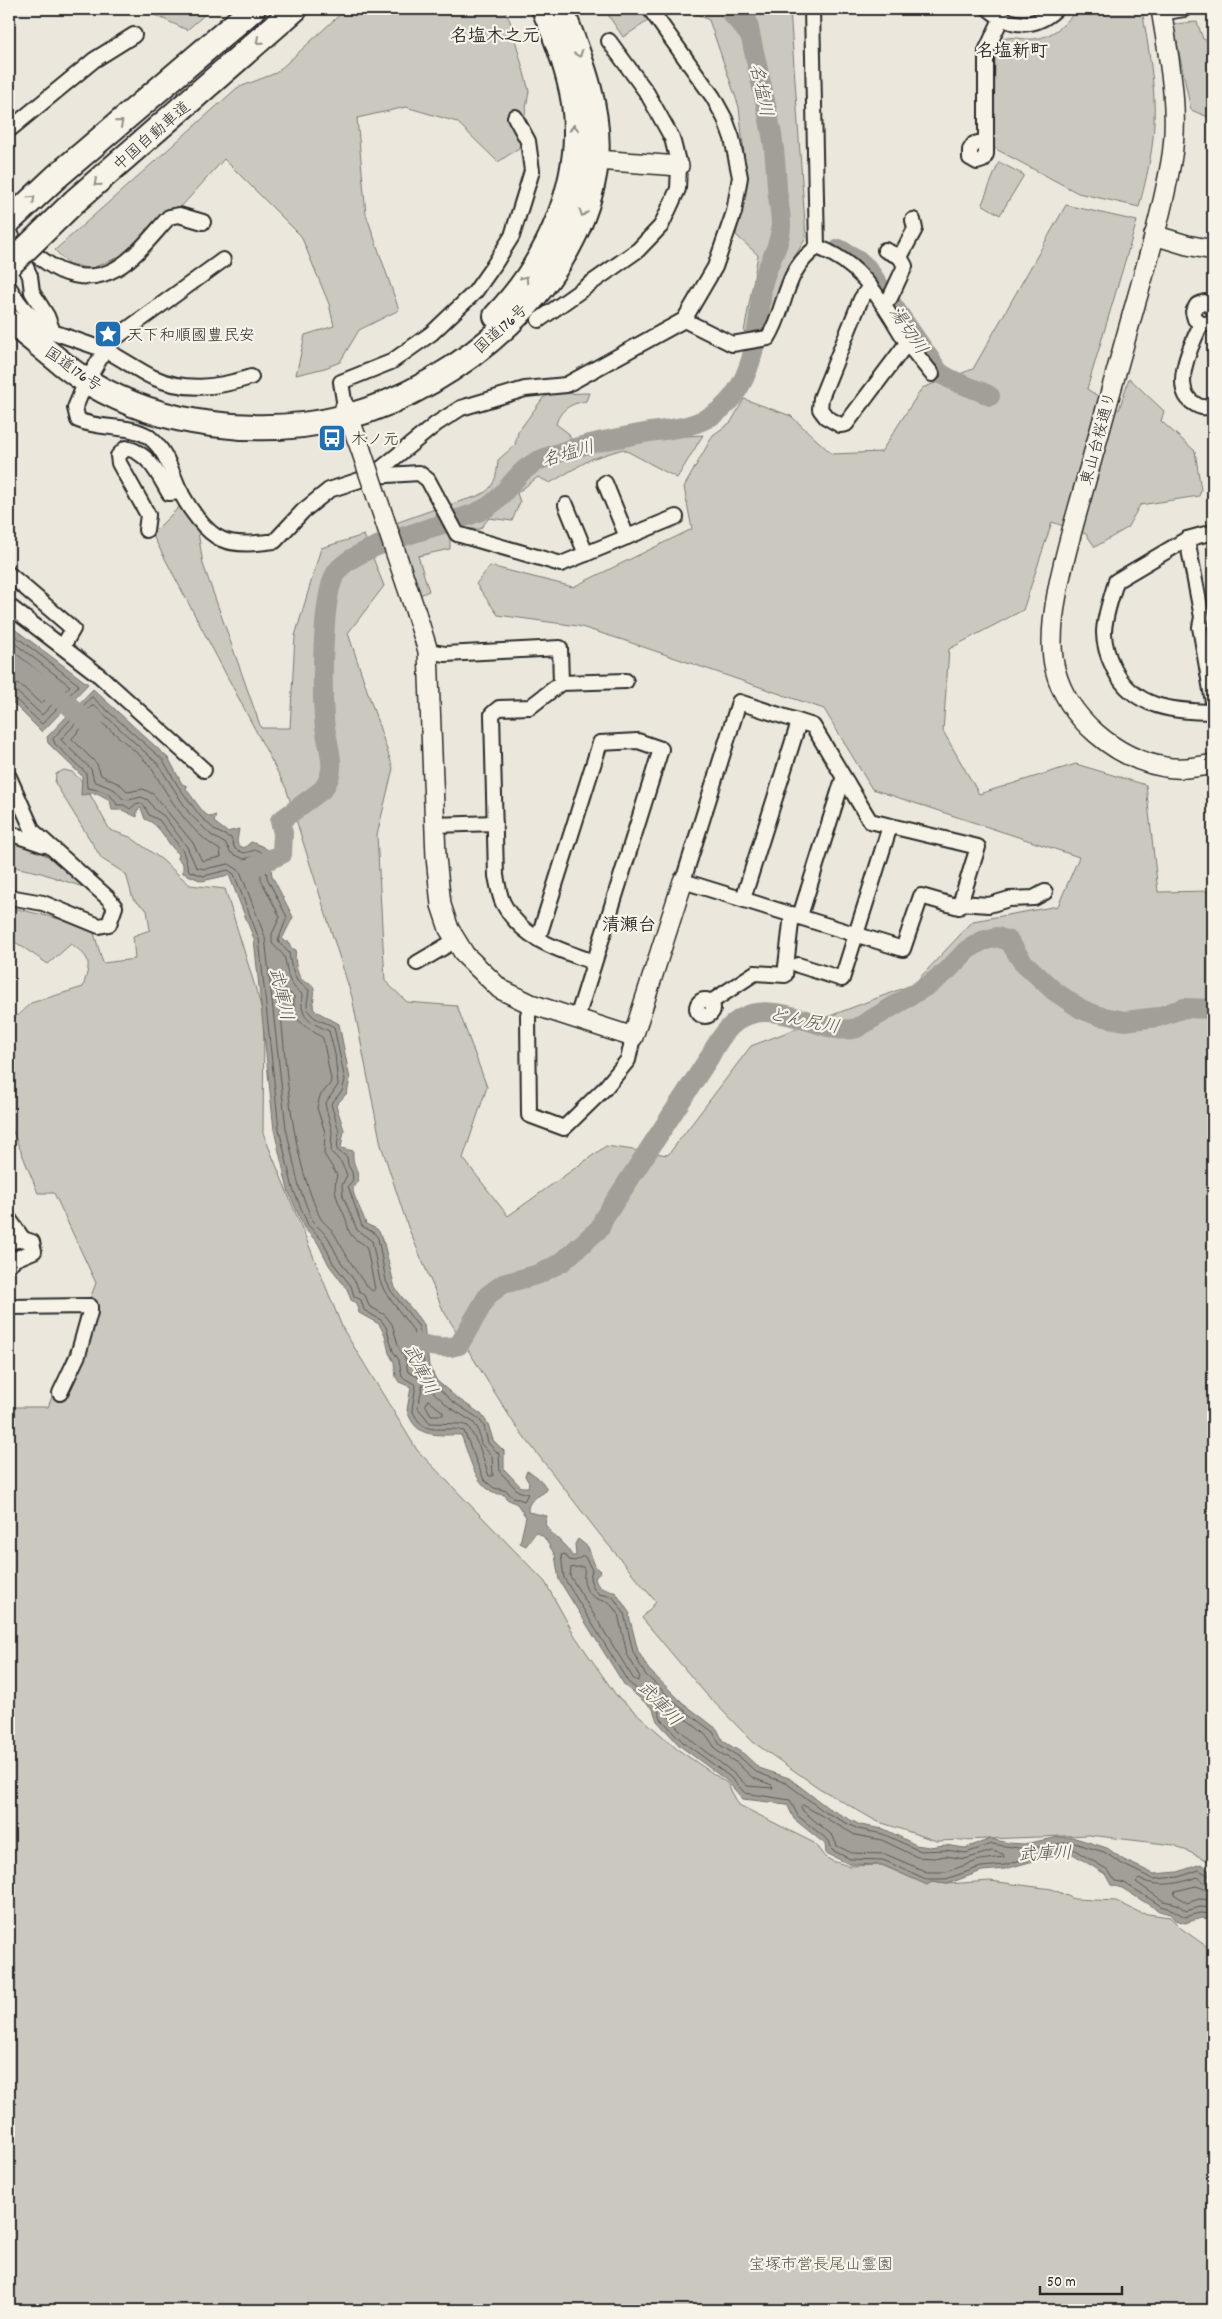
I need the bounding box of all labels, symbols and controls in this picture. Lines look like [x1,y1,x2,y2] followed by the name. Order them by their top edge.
[450,25,540,50] district label: 名塩木之元
[255,36,264,45] one-way arrow
[976,40,1048,65] district label: 名塩新町
[573,49,583,58] one-way arrow
[742,62,777,120] water label: 名塩川
[109,97,196,177] street label: 中国自動車道
[114,120,123,129] one-way arrow
[569,123,580,131] one-way arrow
[93,177,102,186] one-way arrow
[27,196,36,205] one-way arrow
[579,208,589,217] one-way arrow
[520,276,528,285] one-way arrow
[470,299,534,360] street label: 国道176号
[881,302,932,361] water label: 湯切川
[93,319,123,349] place icon: 天下和順國豊民安
[127,325,255,348] place label: 天下和順國豊民安
[39,342,106,398] street label: 国道176号
[1076,389,1123,488] street label: 東山台桜通り
[317,423,347,453] bus stop icon: 木ノ元
[351,429,399,452] place label: 木ノ元
[539,436,598,475] water label: 名塩川
[602,914,656,939] district label: 清瀬台
[261,965,298,1024] water label: 武庫川
[766,1003,841,1042] water label: どん尻川
[395,1340,442,1400] water label: 武庫川
[630,1677,686,1733] water label: 武庫川
[1018,1842,1073,1869] water label: 武庫川
[749,2254,893,2277] park label: 宝塚市営長尾山霊園
[1040,2264,1122,2296] scale bar
[1047,2272,1076,2294] text: 50 m

